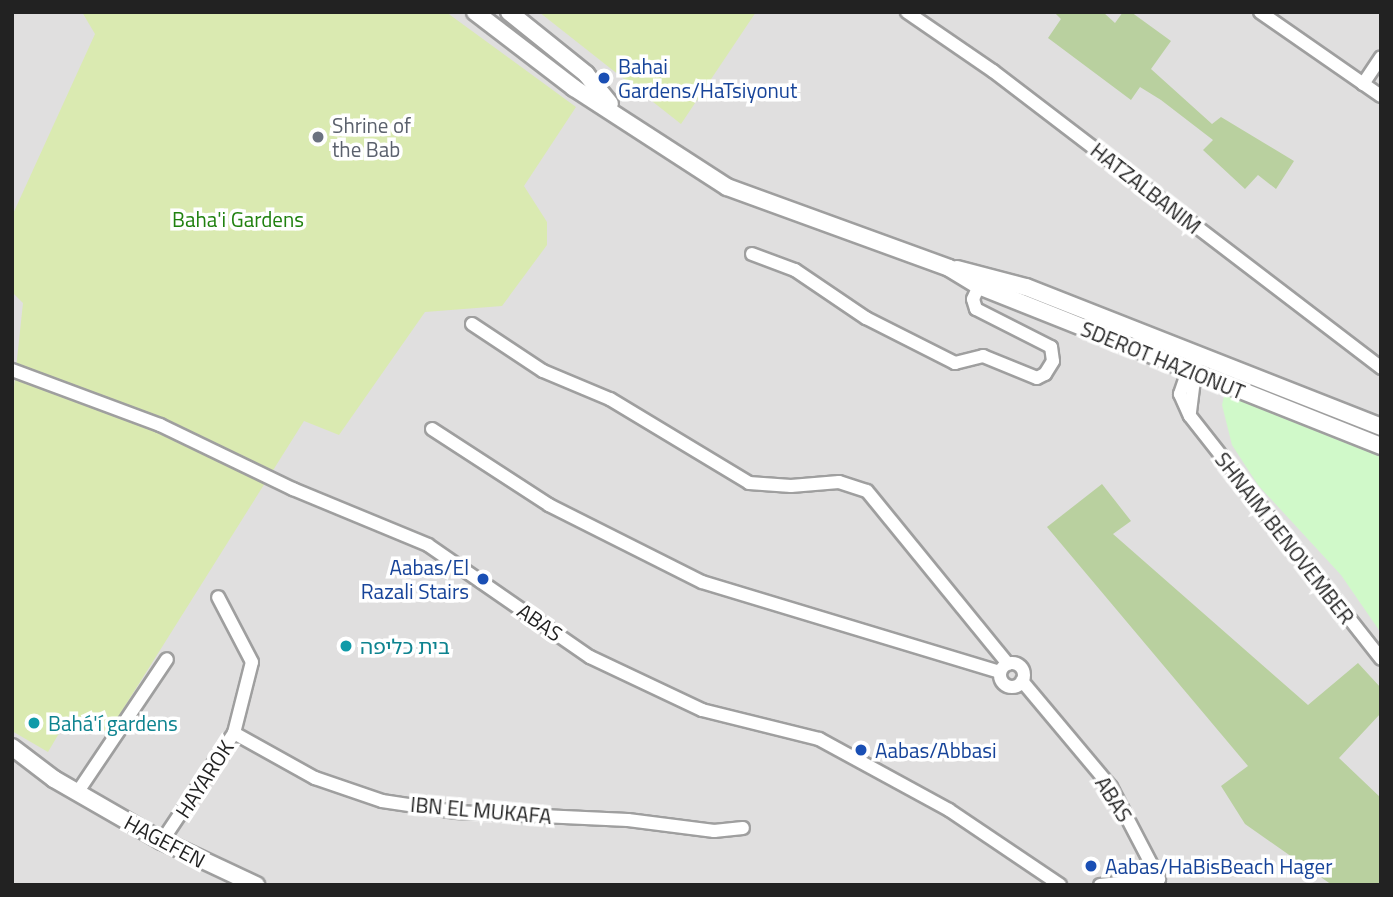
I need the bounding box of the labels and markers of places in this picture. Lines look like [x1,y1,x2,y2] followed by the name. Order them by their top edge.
[618,53,797,103] place label: Bahai Gardens/HaTsiyonut
[596,70,612,86] marker: Bahai Gardens/HaTsiyonut
[332,112,411,162] place label: Shrine of the Bab
[310,129,326,145] marker: Shrine of the Bab
[361,554,469,604] place label: Aabas/El Razali Stairs
[475,571,491,587] marker: Aabas/El Razali Stairs
[360,633,450,659] place label: בית כליפה
[338,638,354,654] marker: בית כליפה
[48,710,178,736] place label: Bahá'í gardens
[26,715,42,731] marker: Bahá'í gardens
[875,737,997,763] place label: Aabas/Abbasi
[853,742,869,758] marker: Aabas/Abbasi
[1105,853,1332,879] place label: Aabas/HaBisBeach Hager
[1083,858,1099,874] marker: Aabas/HaBisBeach Hager

